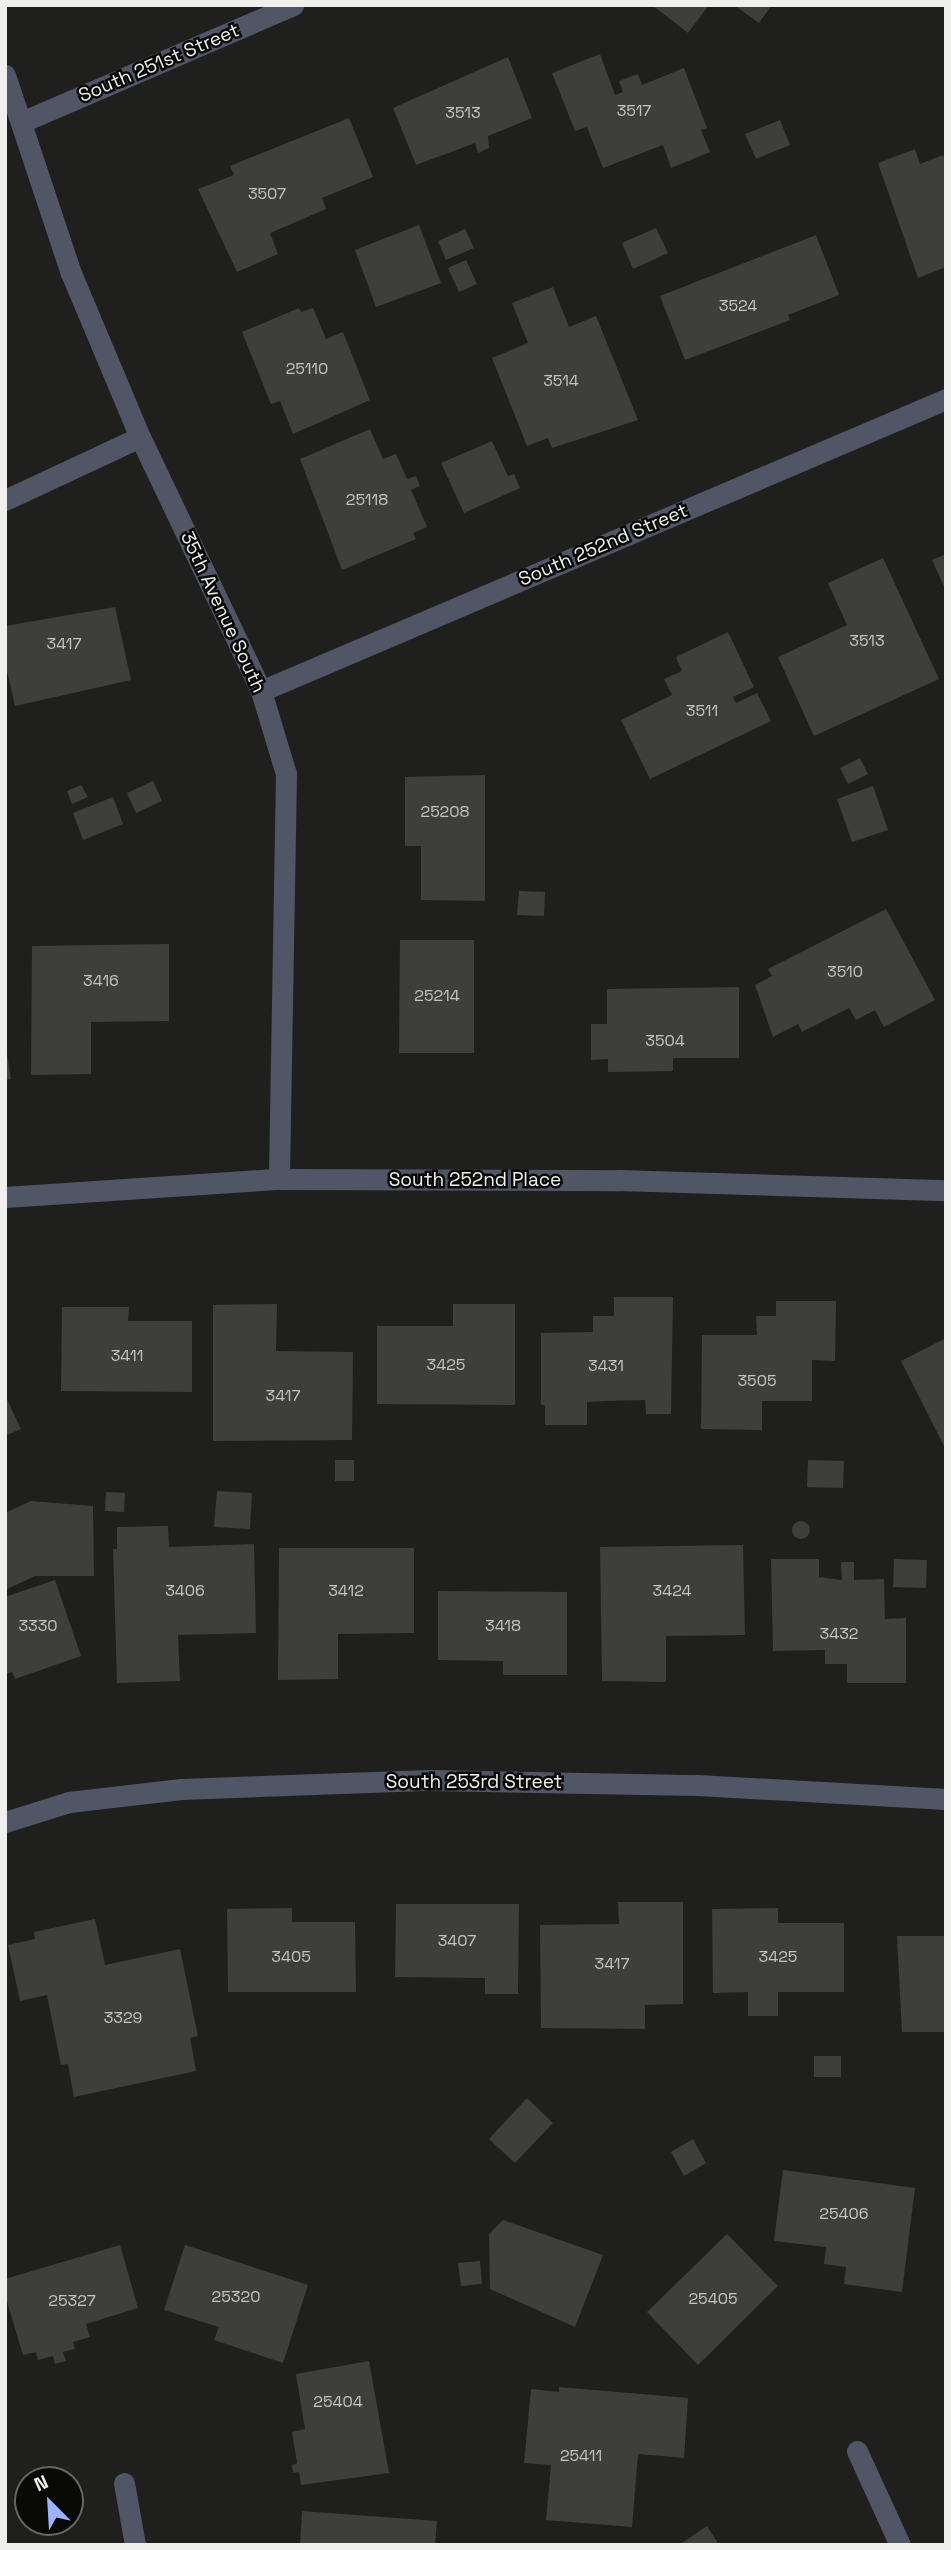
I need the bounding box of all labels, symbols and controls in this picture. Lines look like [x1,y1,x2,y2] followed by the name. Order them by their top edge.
[75,19,243,107] street label: South 251st Street
[617,101,651,121] house number: 3517
[445,103,481,123] house number: 3513
[248,184,286,204] house number: 3507
[719,296,757,316] house number: 3524
[286,359,328,379] house number: 25110
[543,371,579,391] house number: 3514
[346,490,388,510] house number: 25118
[515,499,691,591] street label: South 252nd Street
[176,528,270,696] street label: 35th Avenue South
[849,631,885,651] house number: 3513
[47,634,81,654] house number: 3417
[686,701,718,721] house number: 3511
[421,802,469,822] house number: 25208
[827,962,863,982] house number: 3510
[83,971,119,991] house number: 3416
[414,986,460,1006] house number: 25214
[645,1031,685,1051] house number: 3504
[389,1169,561,1191] street label: South 252nd Place
[111,1346,143,1366] house number: 3411
[427,1355,465,1375] house number: 3425
[588,1356,624,1376] house number: 3431
[737,1371,777,1391] house number: 3505
[266,1386,300,1406] house number: 3417
[165,1581,205,1601] house number: 3406
[328,1581,364,1601] house number: 3412
[653,1581,691,1601] house number: 3424
[18,1616,58,1636] house number: 3330
[485,1616,521,1636] house number: 3418
[820,1624,858,1644] house number: 3432
[386,1771,562,1793] street label: South 253rd Street
[438,1931,476,1951] house number: 3407
[271,1947,311,1967] house number: 3405
[759,1947,797,1967] house number: 3425
[595,1954,629,1974] house number: 3417
[104,2008,142,2028] house number: 3329
[819,2204,869,2224] house number: 25406
[212,2287,260,2307] house number: 25320
[688,2289,738,2309] house number: 25405
[48,2291,96,2311] house number: 25327
[313,2392,363,2412] house number: 25404
[560,2446,602,2466] house number: 25411
[14,2466,84,2536] north arrow
[30,2469,52,2497] text: N

